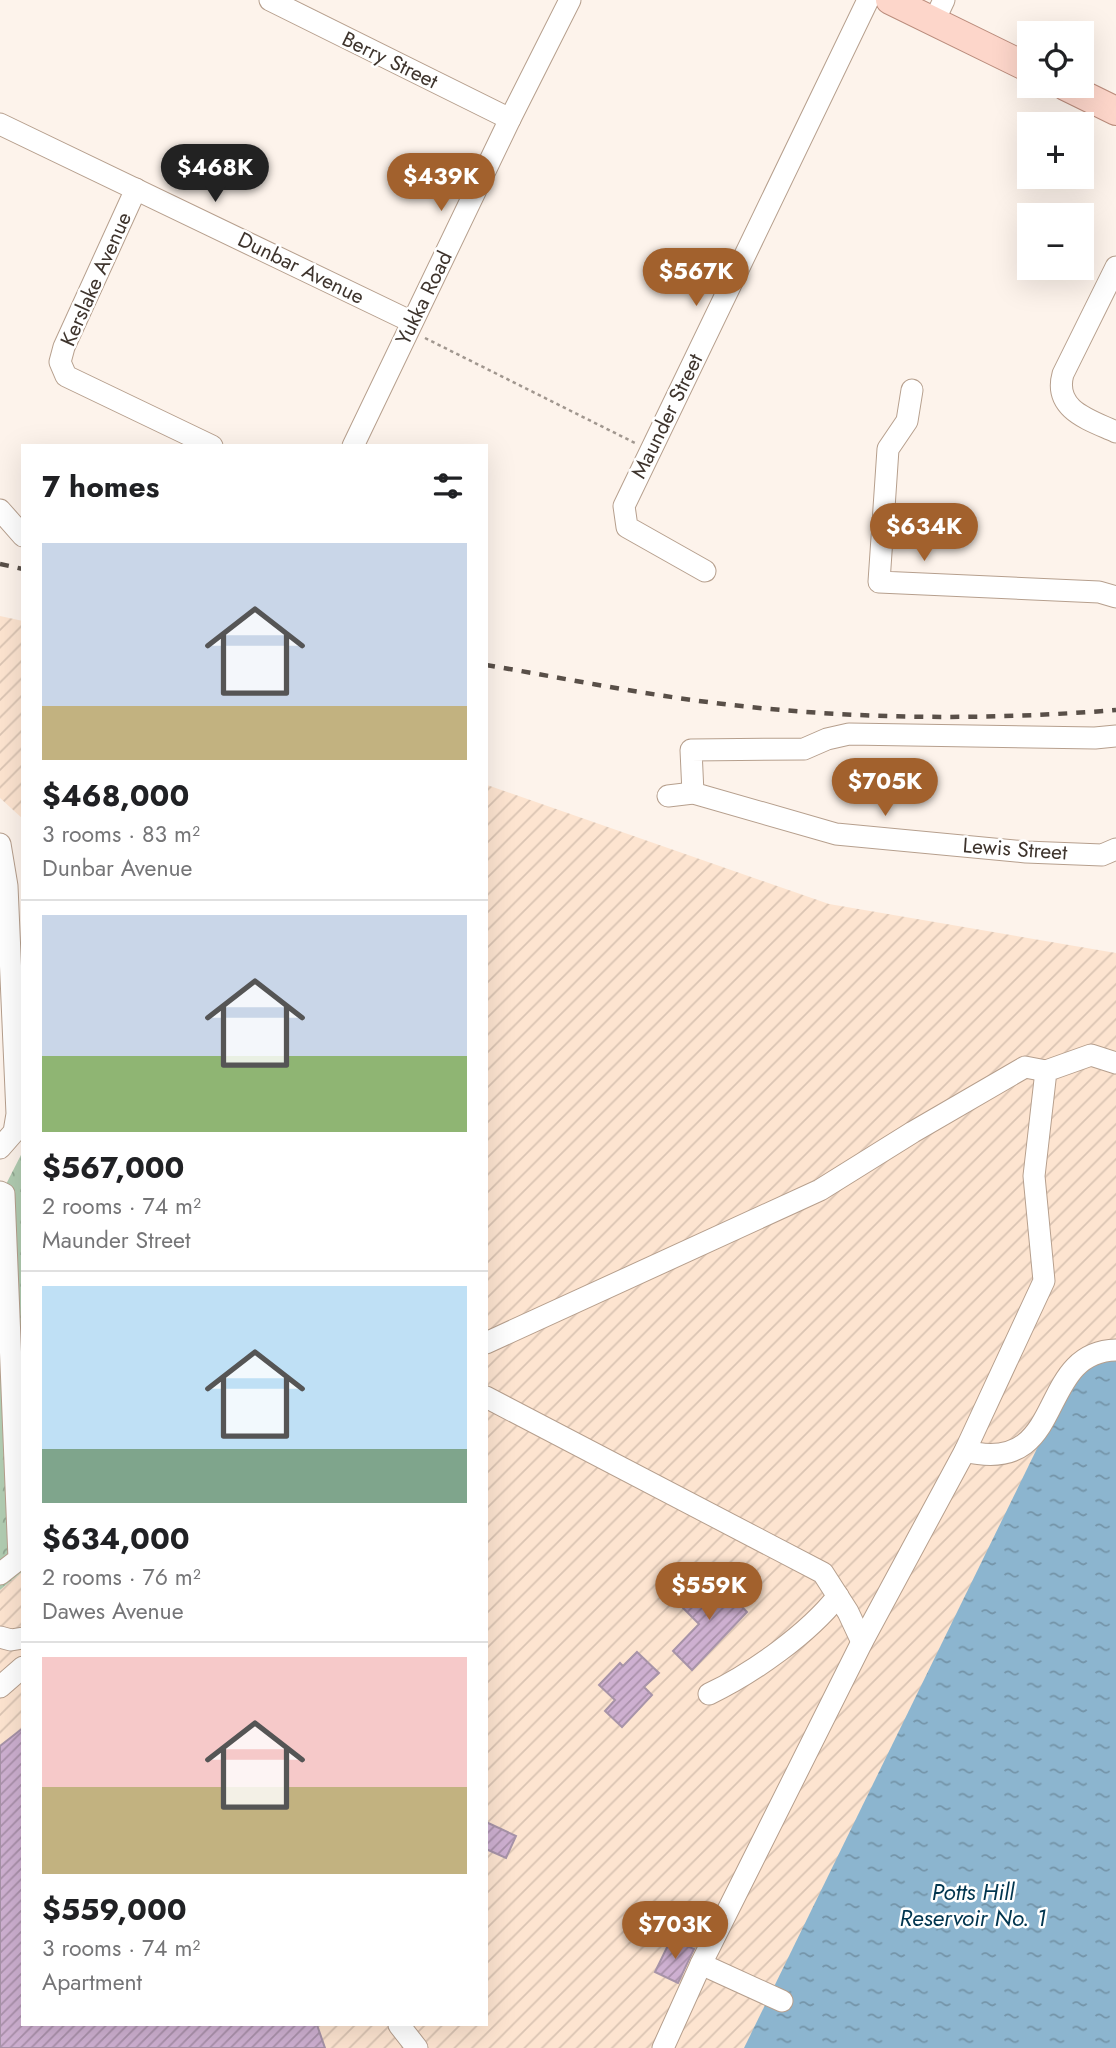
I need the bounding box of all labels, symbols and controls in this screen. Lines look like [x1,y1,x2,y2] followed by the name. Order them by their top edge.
[1017,21,1094,280] map controls
[1017,21,1094,98] button: locate
[337,24,443,96] street label: Berry Street
[1017,112,1094,189] button: +
[166,144,264,204] pin: $468K
[177,150,253,184] text: $468K
[392,154,490,213] pin: $439K
[403,159,479,193] text: $439K
[1017,203,1094,280] button: −
[53,207,139,351] street label: Kerslake Avenue
[233,224,369,312] street label: Dunbar Avenue
[388,246,460,350] street label: Yukka Road
[647,248,745,308] pin: $567K
[659,254,733,288] text: $567K
[624,349,710,483] street label: Maunder Street
[42,465,159,508] text: 7 homes
[429,467,467,505] icon: filters
[875,504,973,563] pin: $634K
[886,509,962,543] text: $634K
[192,588,318,714] icon: home
[836,758,934,818] pin: $705K
[848,764,922,798] text: $705K
[42,774,189,817] text: $468,000
[42,817,200,851] text: 3 rooms · 83 m²
[962,830,1068,868] street label: Lewis Street
[42,851,192,885] text: Dunbar Avenue
[192,960,318,1086] icon: home
[42,1146,184,1189] text: $567,000
[42,1189,201,1223] text: 2 rooms · 74 m²
[42,1223,190,1257] text: Maunder Street
[192,1331,318,1457] icon: home
[42,1517,190,1560] text: $634,000
[42,1560,201,1594] text: 2 rooms · 76 m²
[660,1562,758,1622] pin: $559K
[671,1568,747,1602] text: $559K
[42,1594,184,1628] text: Dawes Avenue
[192,1702,318,1828] icon: home
[900,1875,1046,1935] water label: Potts Hill Reservoir No. 1
[42,1888,187,1931] text: $559,000
[626,1902,724,1961] pin: $703K
[638,1907,712,1941] text: $703K
[42,1931,200,1965] text: 3 rooms · 74 m²
[42,1965,142,1999] text: Apartment

